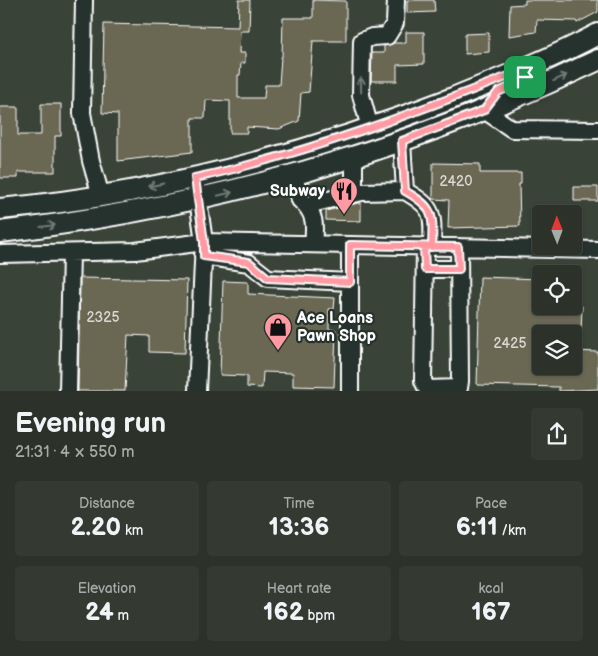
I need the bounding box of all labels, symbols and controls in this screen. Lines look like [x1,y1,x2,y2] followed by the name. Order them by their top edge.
[504,56,546,98] pin
[511,63,539,91] icon: arrive
[552,72,567,82] one-way arrow
[356,77,365,93] one-way arrow
[439,173,473,190] house number: 2420
[329,176,359,215] restaurant icon: Subway
[148,181,164,190] one-way arrow
[270,182,326,201] place label: Subway
[217,189,233,198] one-way arrow
[532,205,582,255] north arrow
[532,205,582,375] map controls
[40,221,56,231] one-way arrow
[532,265,582,315] button: locate
[87,309,119,326] house number: 2325
[296,309,376,346] place label: Ace Loans Pawn Shop
[263,312,293,351] shop icon: Ace Loans Pawn Shop
[532,325,582,375] button: layers
[494,335,526,352] house number: 2425
[15,407,166,440] text: Evening run
[531,408,583,460] button: share
[15,443,134,462] text: 21:31 · 4 × 550 m
[79,495,135,512] text: Distance
[283,495,315,512] text: Time
[475,495,507,512] text: Pace
[71,512,121,543] text: 2.20
[269,512,329,543] text: 13:36
[456,512,498,543] text: 6:11
[121,522,143,539] text: km
[498,522,526,539] text: /km
[78,580,136,597] text: Elevation
[267,580,331,597] text: Heart rate
[478,580,504,597] text: kcal
[85,597,114,628] text: 24
[263,597,304,628] text: 162
[471,597,511,628] text: 167
[114,607,129,624] text: m
[304,607,335,624] text: bpm

